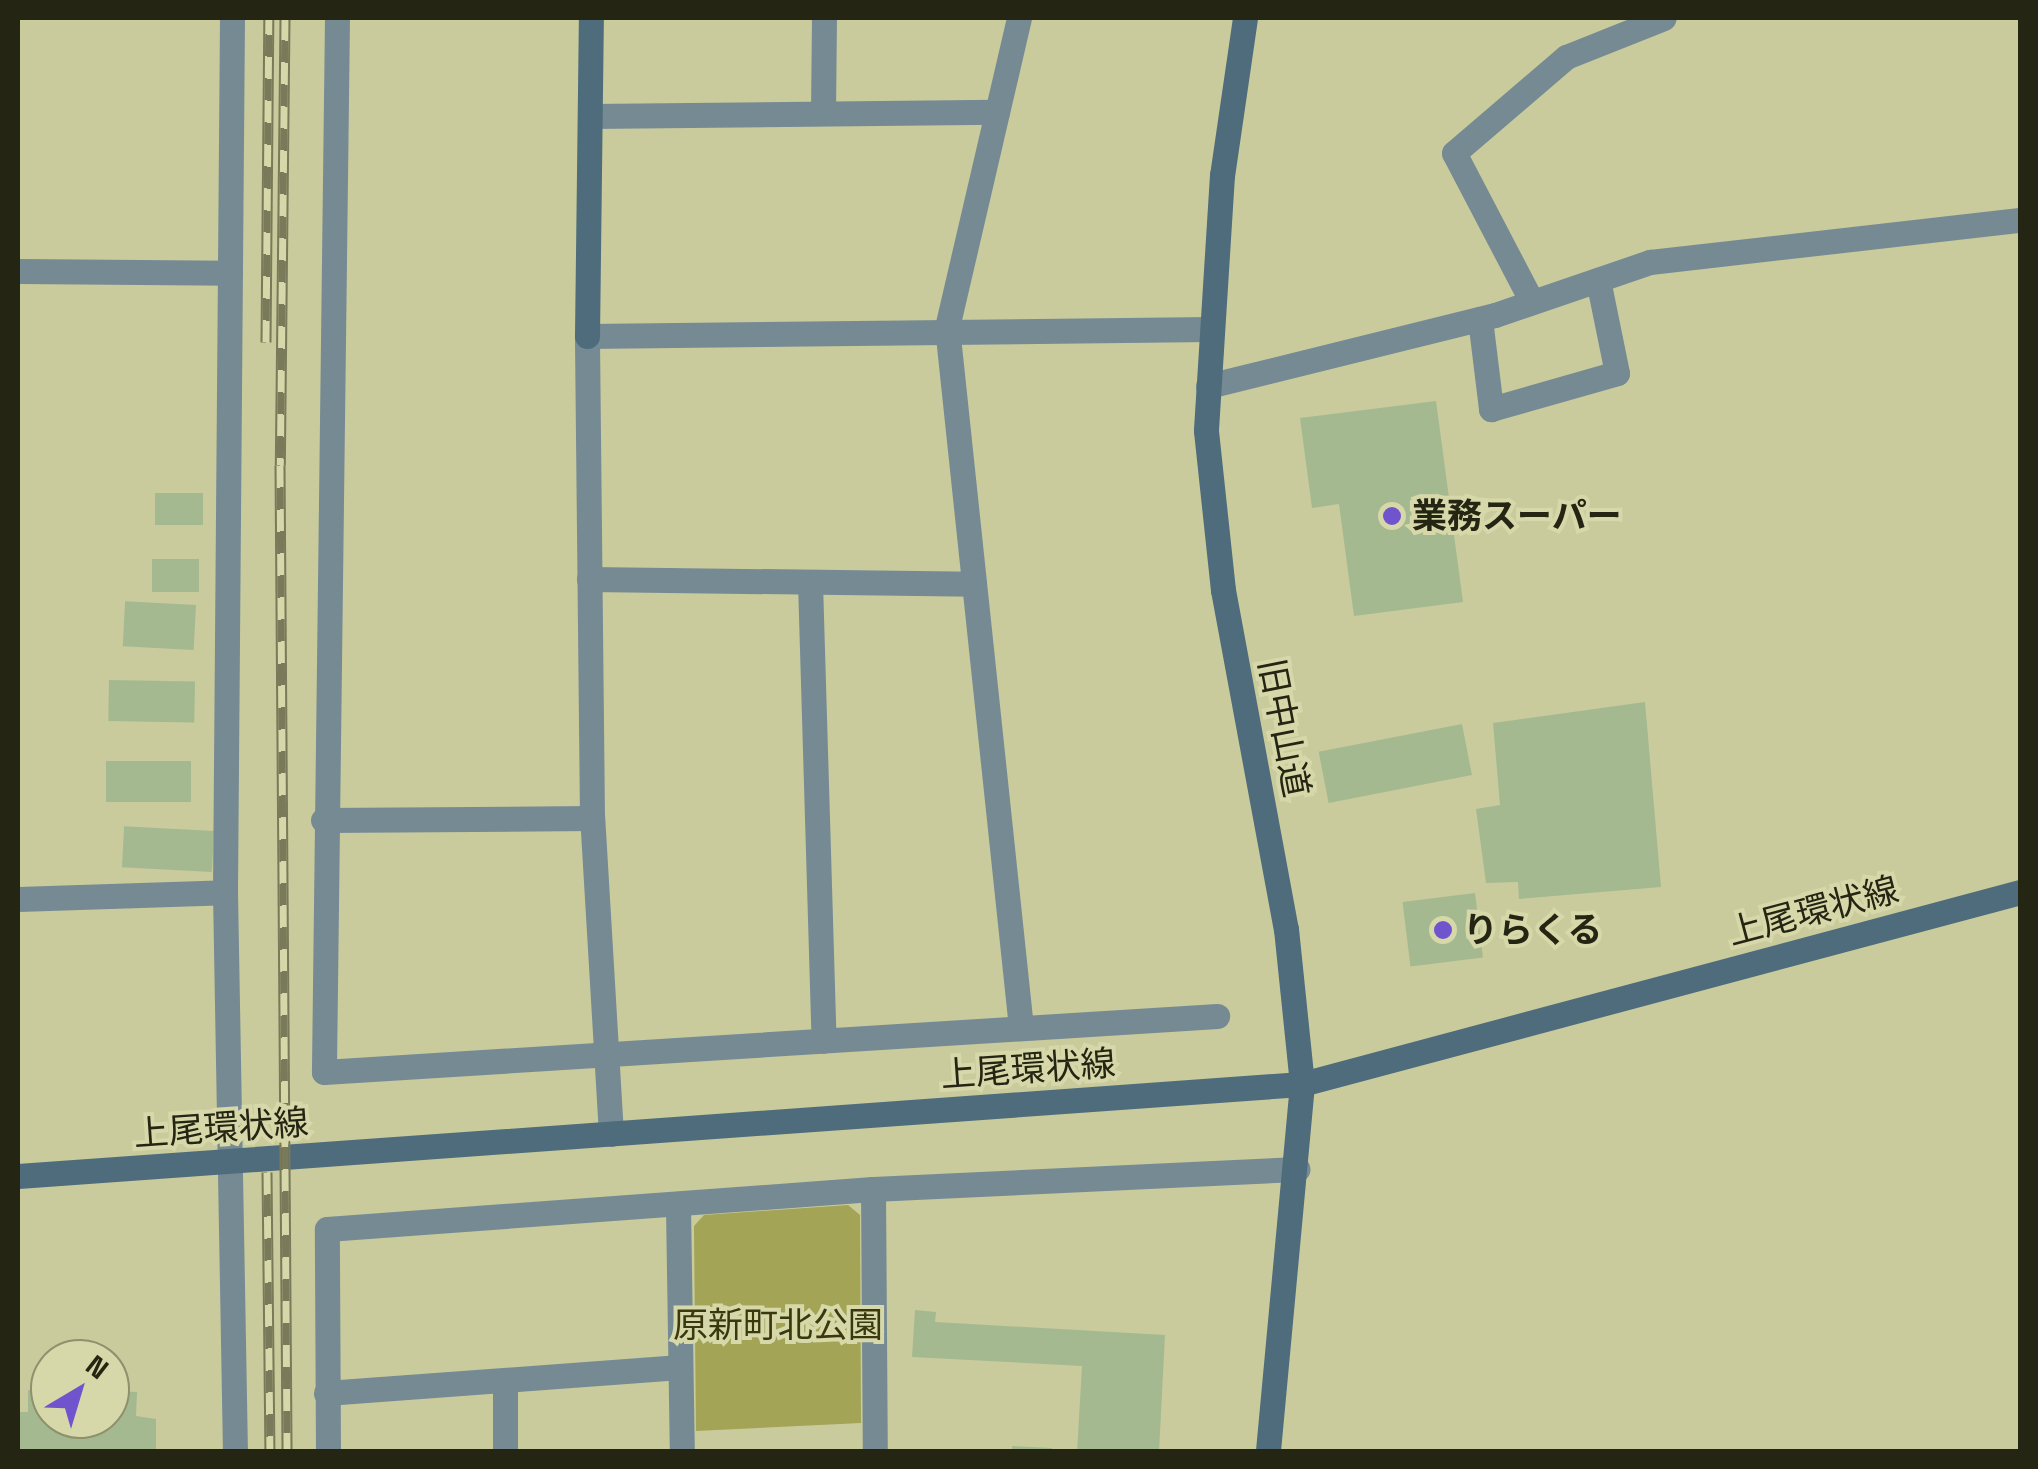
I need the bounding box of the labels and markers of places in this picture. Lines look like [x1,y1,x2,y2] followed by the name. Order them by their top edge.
[1412,495,1622,537] place label: 業務スーパー
[1381,505,1403,527] marker: 業務スーパー
[1463,909,1603,951] place label: りらくる
[1432,919,1454,941] marker: りらくる

